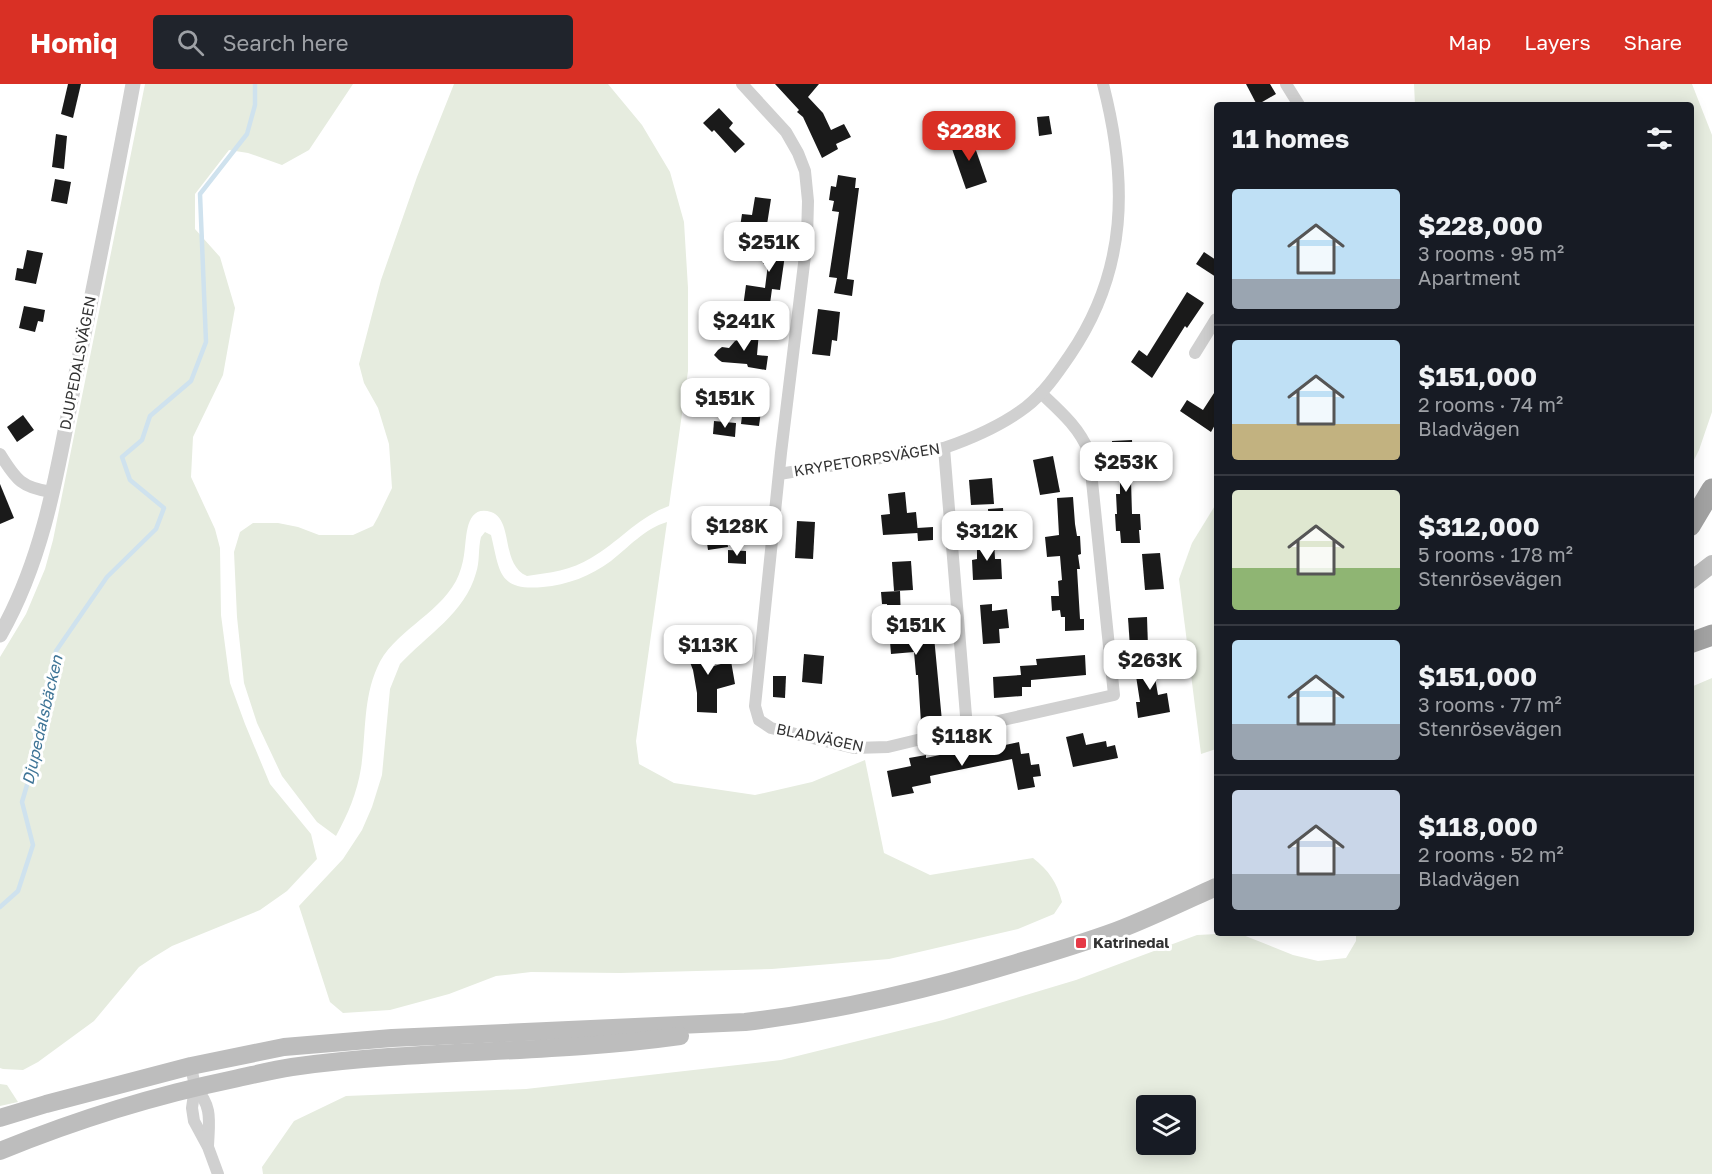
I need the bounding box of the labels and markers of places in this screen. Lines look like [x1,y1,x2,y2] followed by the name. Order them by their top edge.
[927,111,1011,162] pin: $228K
[727,222,811,273] pin: $251K
[702,301,786,352] pin: $241K
[683,378,767,429] pin: $151K
[1084,442,1168,493] pin: $253K
[695,506,779,557] pin: $128K
[945,511,1029,562] pin: $312K
[874,605,958,656] pin: $151K
[666,625,750,676] pin: $113K
[1108,640,1192,691] pin: $263K
[920,716,1004,767] pin: $118K
[1093,933,1169,951] place label: Katrinedal
[1074,936,1088,950] marker: Katrinedal

